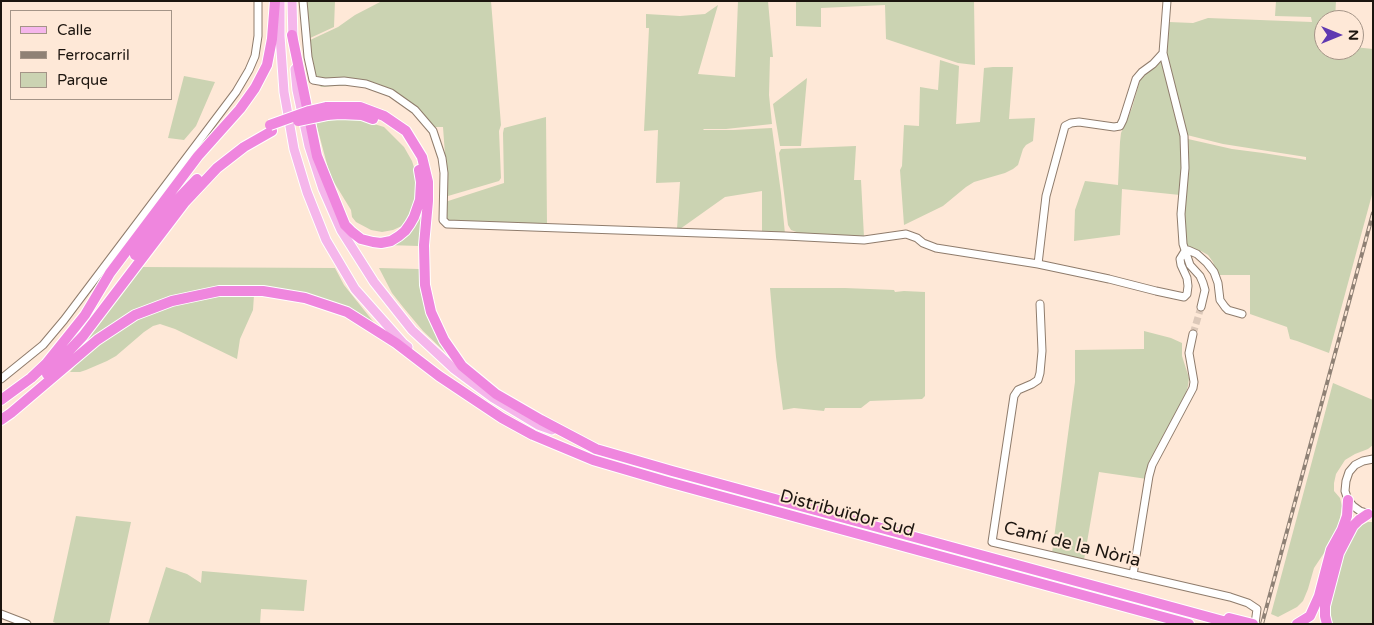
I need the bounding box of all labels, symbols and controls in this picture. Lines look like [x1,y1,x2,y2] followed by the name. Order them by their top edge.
[10,10,172,100] legend
[1314,10,1364,60] north arrow
[57,21,92,39] text: Calle
[1345,29,1362,41] text: N
[57,46,130,64] text: Ferrocarril
[57,71,108,89] text: Parque
[777,486,917,542] street label: Distribuïdor Sud
[1001,518,1143,572] street label: Camí de la Nòria

